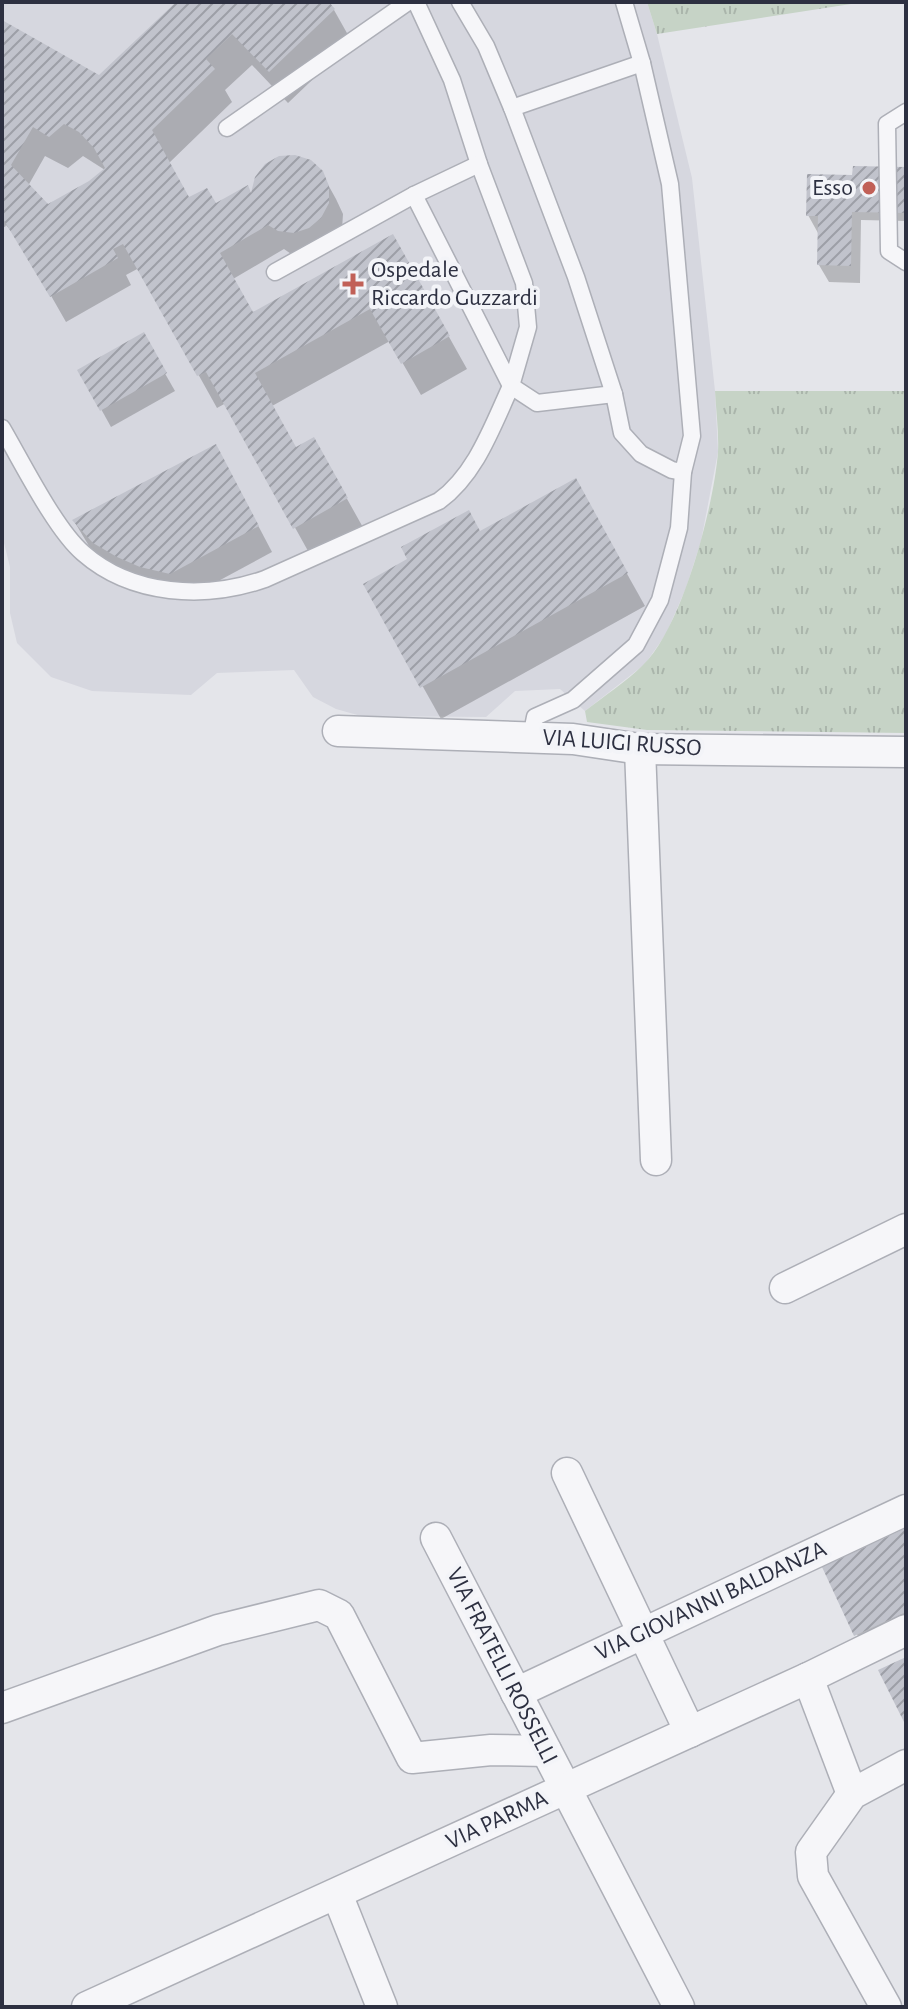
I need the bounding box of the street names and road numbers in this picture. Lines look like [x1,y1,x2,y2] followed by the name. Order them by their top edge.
[542,725,702,761] street label: VIA LUIGI RUSSO
[592,1537,830,1665] street label: VIA GIOVANNI BALDANZA
[442,1564,562,1768] street label: VIA FRATELLI ROSSELLI
[442,1786,552,1854] street label: VIA PARMA

